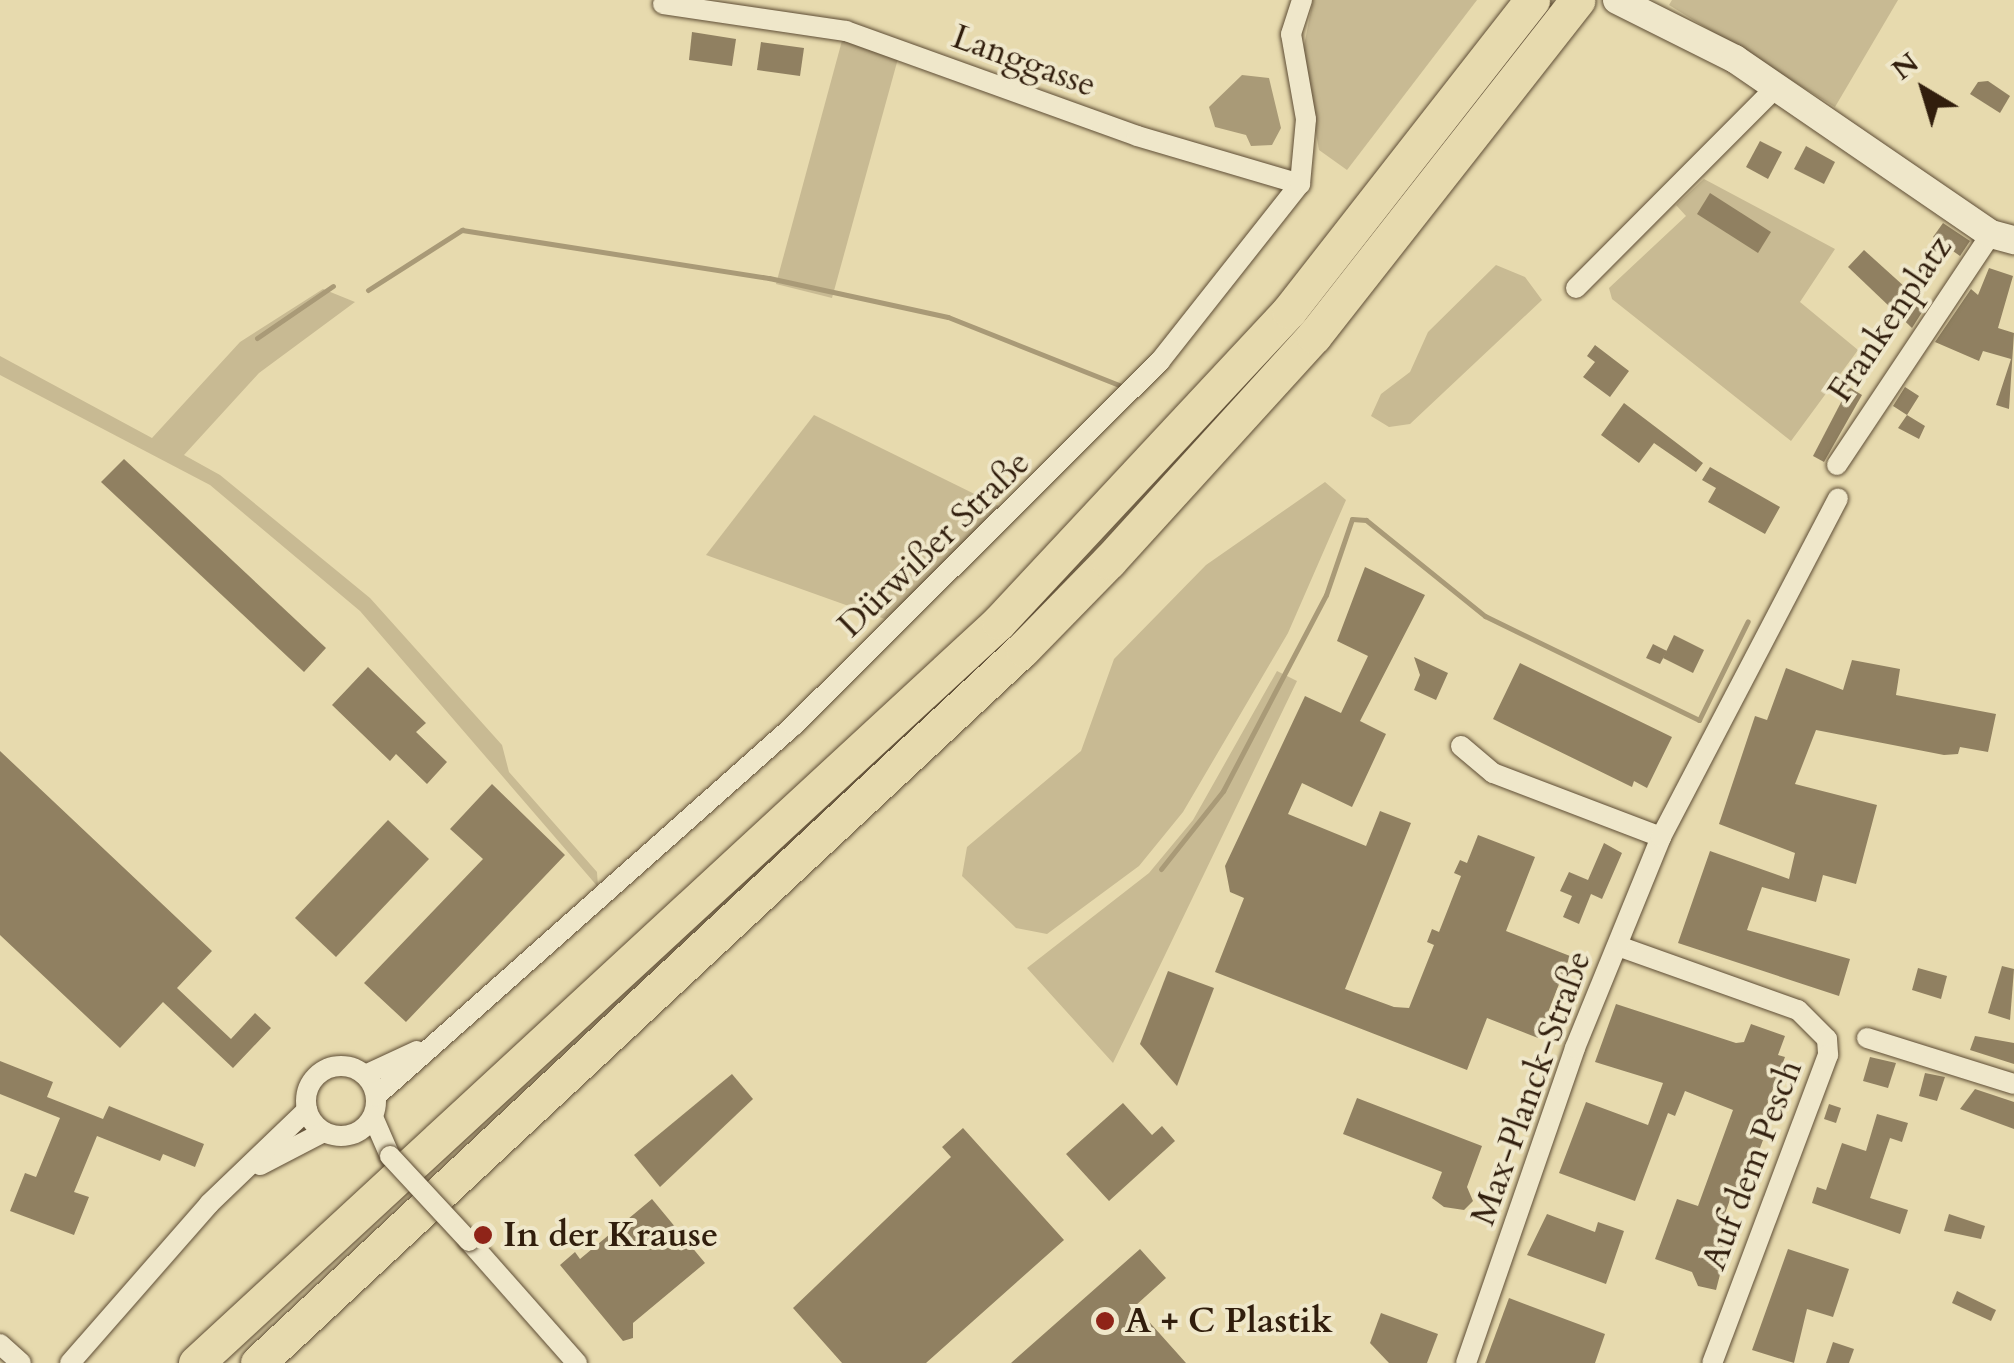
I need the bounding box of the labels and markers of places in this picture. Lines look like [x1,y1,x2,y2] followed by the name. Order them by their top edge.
[503,1214,718,1256] place label: In der Krause
[472,1224,494,1246] marker: In der Krause
[1125,1300,1333,1342] place label: A + C Plastik
[1094,1310,1116,1332] marker: A + C Plastik

